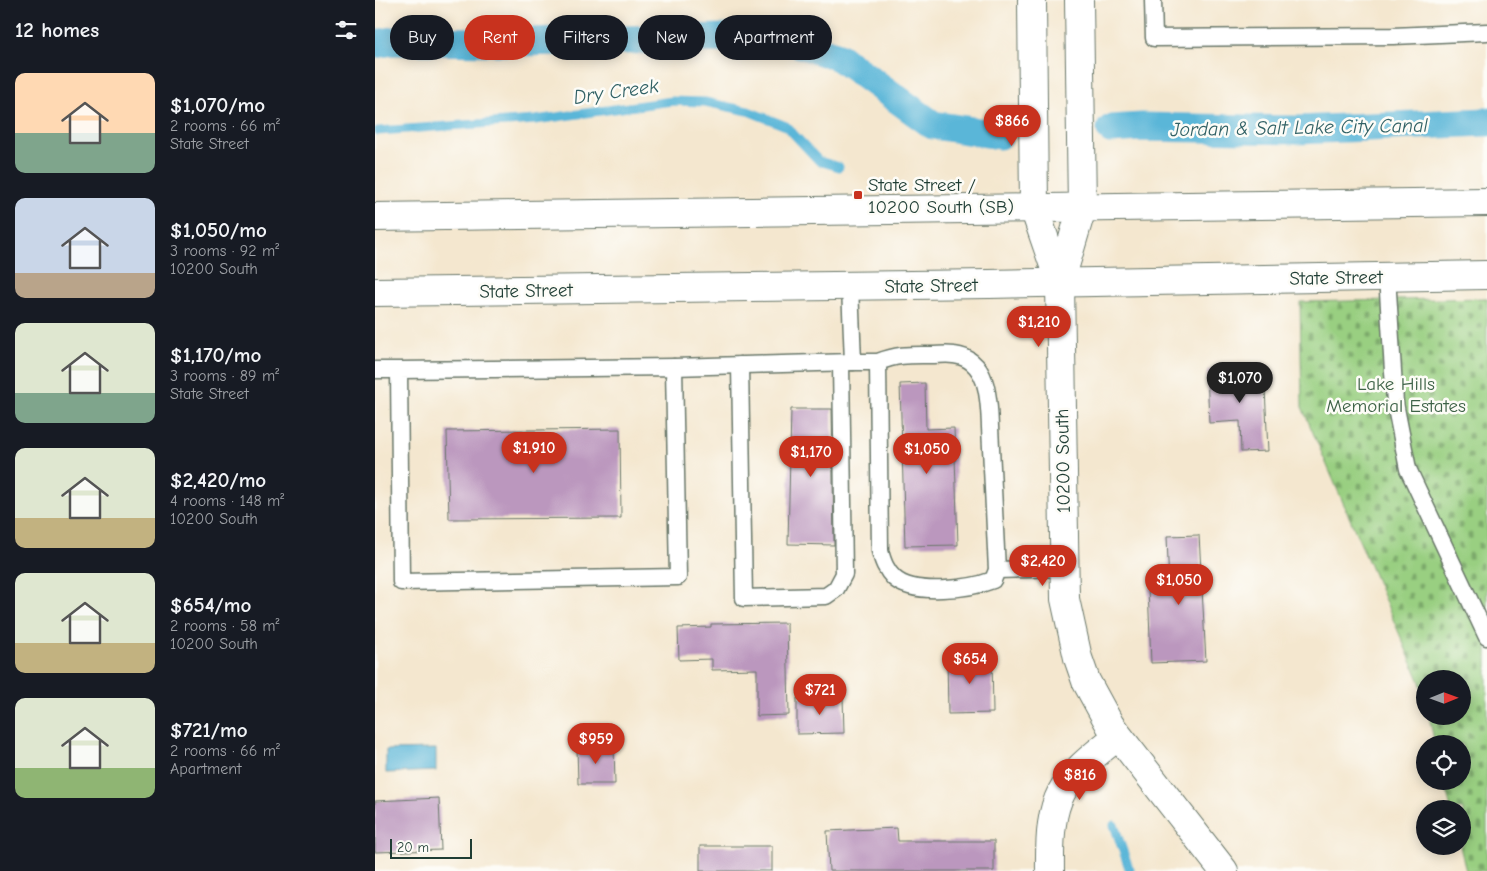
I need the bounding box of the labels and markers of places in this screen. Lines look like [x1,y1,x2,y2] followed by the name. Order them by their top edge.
[982,104,1042,147] pin: $866
[868,174,1014,218] place label: State Street / 10200 South (SB)
[852,189,864,201] marker: State Street / 10200 South (SB)
[998,306,1080,348] pin: $1,210
[1199,362,1281,404] pin: $1,070
[493,432,575,474] pin: $1,910
[886,432,968,475] pin: $1,050
[770,436,852,478] pin: $1,170
[1002,544,1084,587] pin: $2,420
[1138,564,1220,606] pin: $1,050
[940,642,1000,685] pin: $654
[790,674,850,716] pin: $721
[566,722,626,765] pin: $959
[1050,758,1110,801] pin: $816

